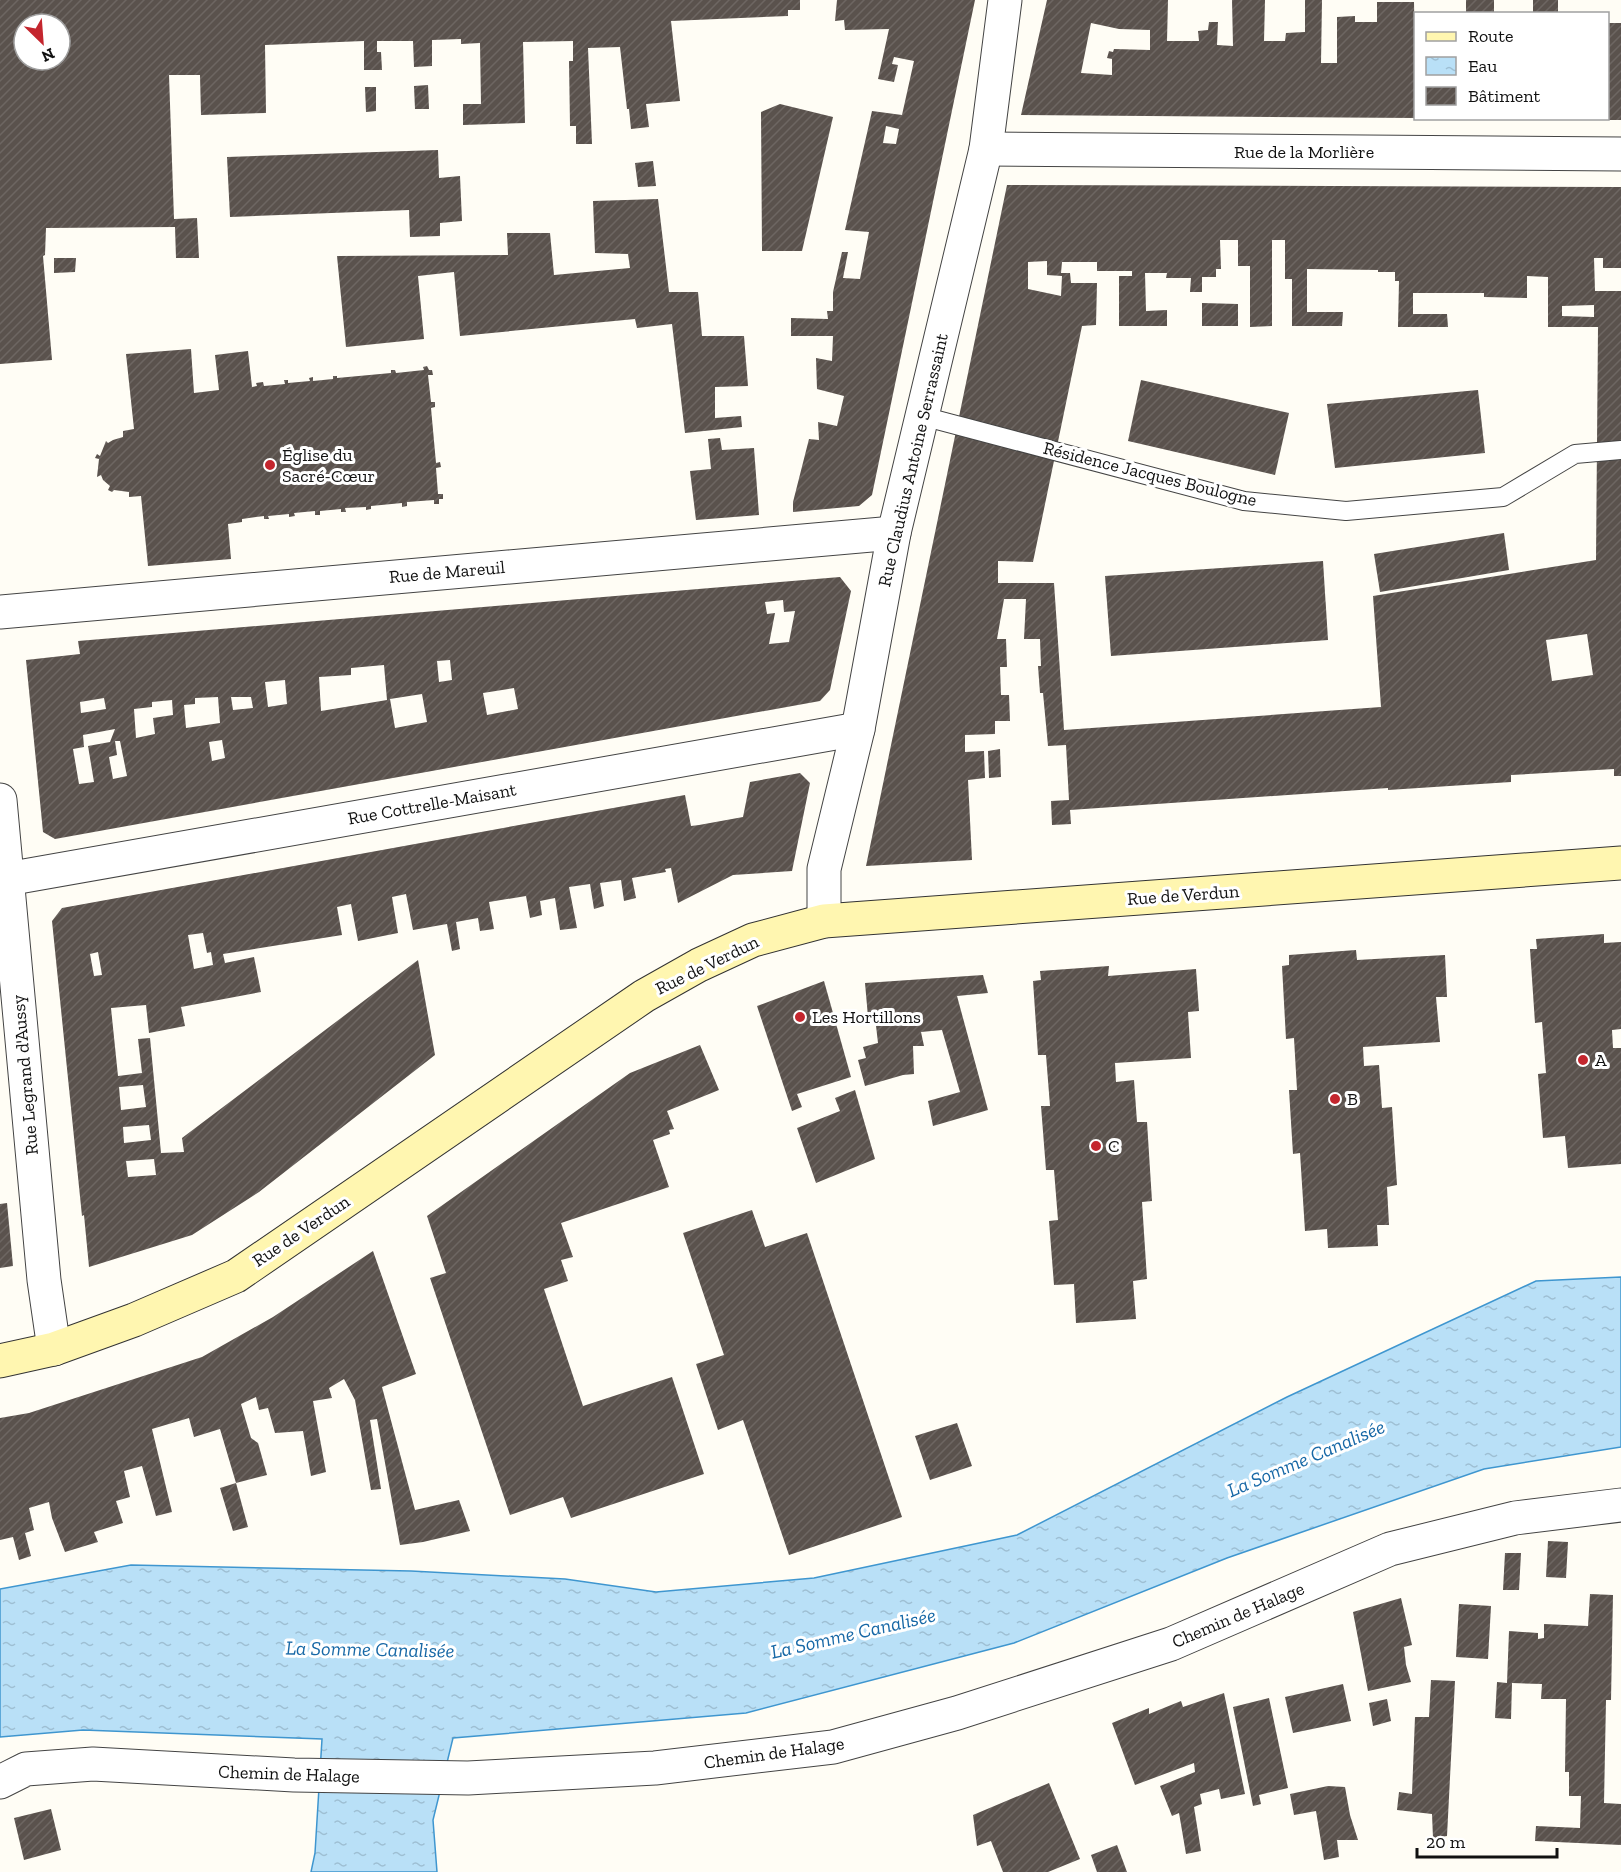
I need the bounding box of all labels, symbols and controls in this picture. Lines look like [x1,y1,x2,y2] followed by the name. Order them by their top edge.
[12,12,72,72] north arrow
[1414,12,1609,120] legend
[1468,25,1513,47] text: Route
[39,44,58,66] text: N
[1468,55,1497,77] text: Eau
[1468,85,1541,107] text: Bâtiment
[1234,141,1374,163] street label: Rue de la Morlière
[873,331,953,589] street label: Rue Claudius Antoine Serrassaint
[1041,437,1259,511] street label: Résidence Jacques Boulogne
[282,444,375,487] place label: Église du Sacré-Cœur
[263,458,277,472] marker: Église du Sacré-Cœur
[388,556,506,588] street label: Rue de Mareuil
[346,778,518,830] street label: Rue Cottrelle-Maisant
[1126,880,1240,910] street label: Rue de Verdun
[652,930,763,1000] street label: Rue de Verdun
[7,993,43,1156] street label: Rue Legrand d'Aussy
[812,1006,921,1028] place label: Les Hortillons
[793,1010,807,1024] marker: Les Hortillons
[1595,1049,1607,1071] place label: A
[1576,1053,1590,1067] marker: A
[1347,1088,1358,1110] place label: B
[1328,1092,1342,1106] marker: B
[1108,1135,1120,1157] place label: C
[1089,1139,1103,1153] marker: C
[248,1190,354,1272] street label: Rue de Verdun
[1224,1414,1388,1502] water label: La Somme Canalisée
[1169,1577,1307,1653] street label: Chemin de Halage
[768,1602,938,1664] water label: La Somme Canalisée
[285,1636,455,1662] water label: La Somme Canalisée
[702,1732,846,1774] street label: Chemin de Halage
[218,1761,360,1787] street label: Chemin de Halage
[1417,1821,1556,1859] scale bar
[1426,1831,1466,1853] text: 20 m

